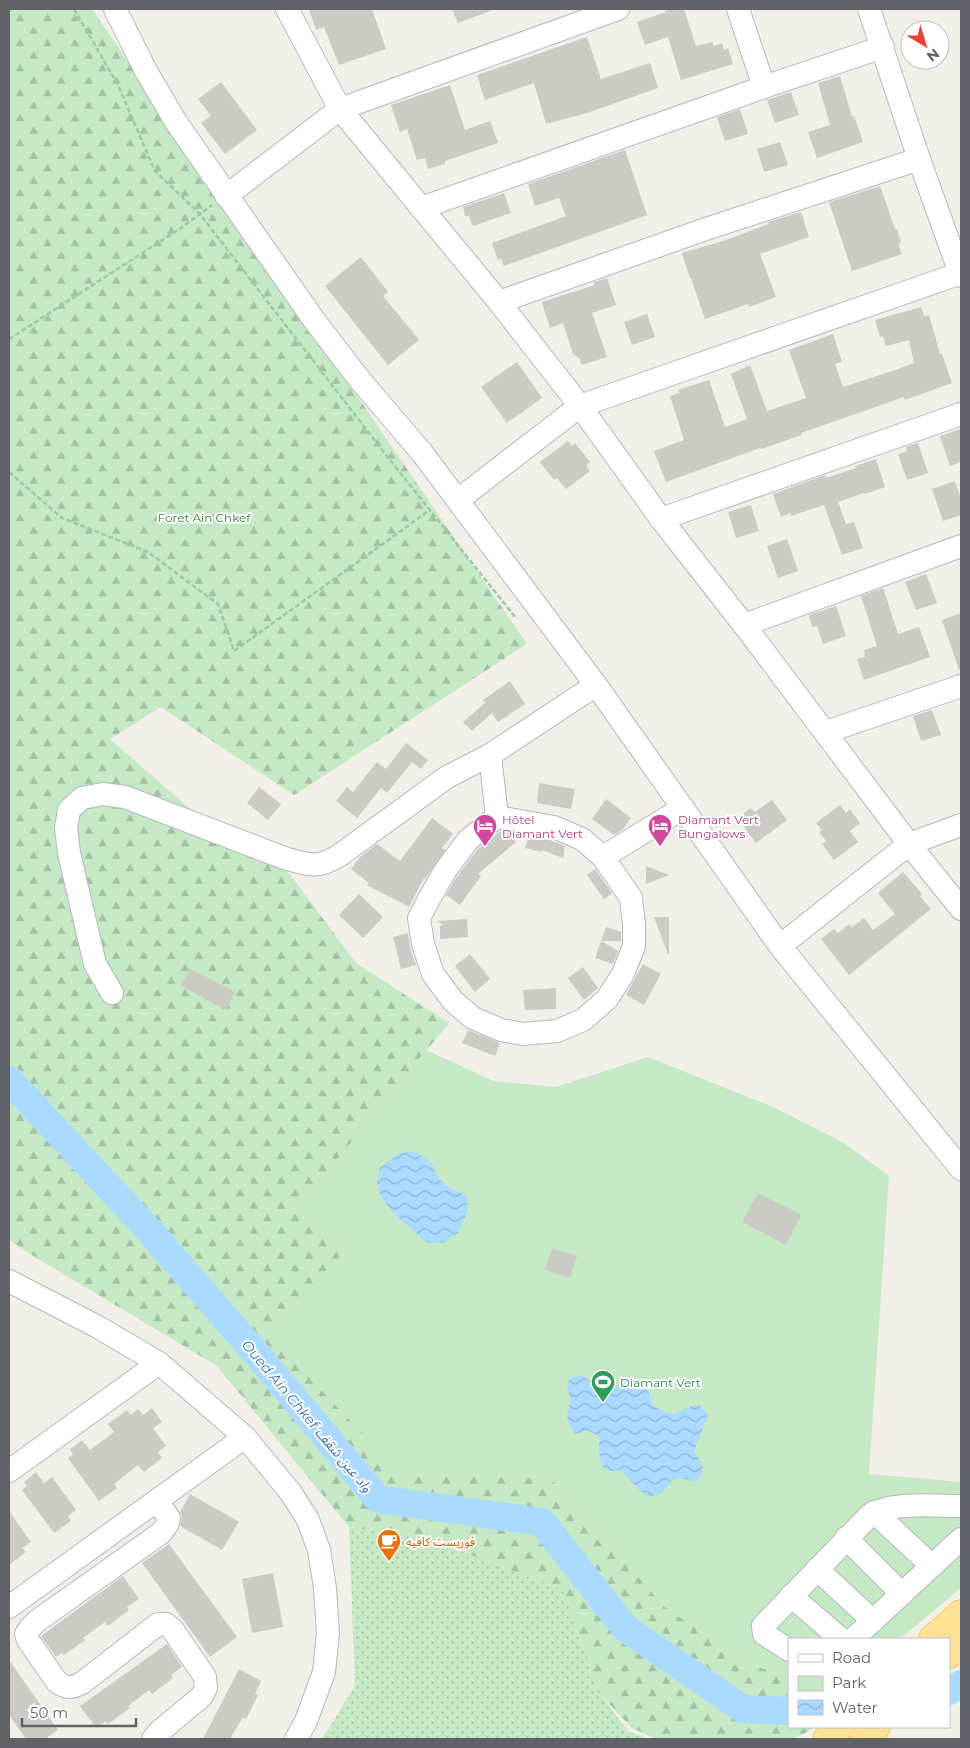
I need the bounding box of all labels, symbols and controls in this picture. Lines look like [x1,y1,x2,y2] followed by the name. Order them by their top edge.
[900,20,950,70] north arrow
[923,45,943,66] text: N
[158,510,251,525] park label: Foret Ain Chkef
[502,812,583,841] place label: Hôtel Diamant Vert
[678,812,759,841] place label: Diamant Vert Bungalows
[472,813,498,847] hotel icon: Hôtel Diamant Vert
[647,813,673,847] hotel icon: Diamant Vert Bungalows
[238,1336,376,1496] water label: Oued Aïn Chkef واد عين شقف
[590,1369,616,1403] sports icon: Diamant Vert
[620,1375,701,1390] place label: Diamant Vert
[376,1528,402,1562] cafe icon: فوريست كافيه
[406,1534,475,1549] place label: فوريست كافيه
[788,1638,950,1728] legend
[832,1648,871,1667] text: Road
[832,1673,866,1692] text: Park
[22,1696,136,1728] scale bar
[832,1698,878,1717] text: Water
[30,1703,68,1722] text: 50 m

